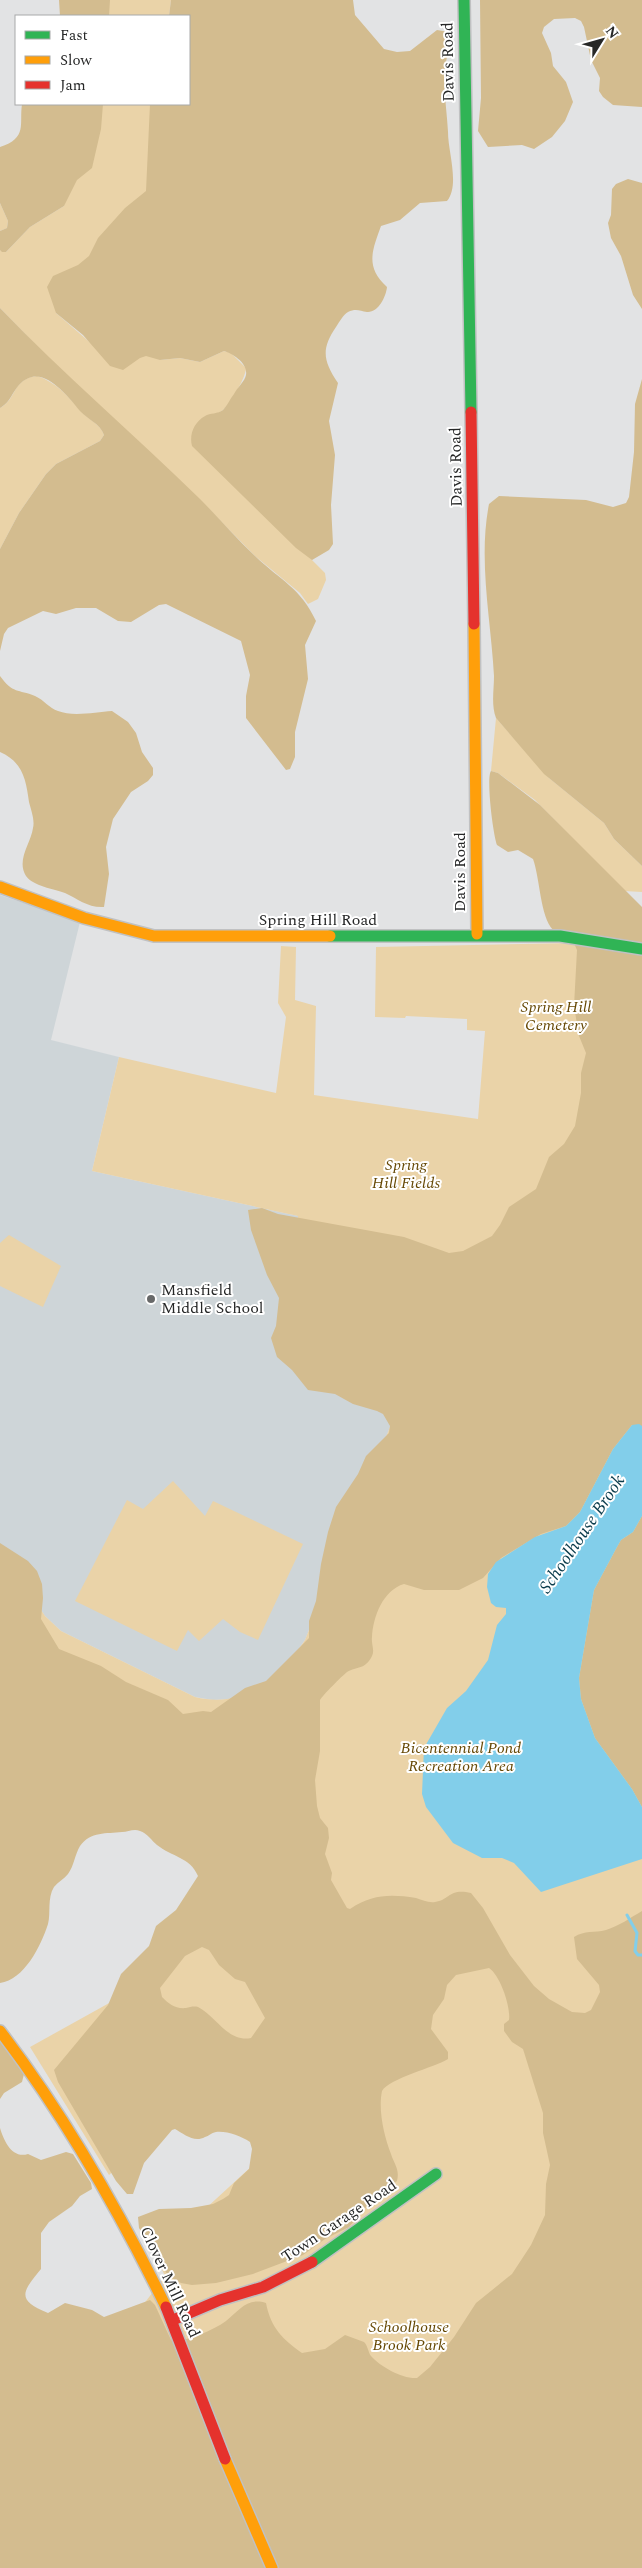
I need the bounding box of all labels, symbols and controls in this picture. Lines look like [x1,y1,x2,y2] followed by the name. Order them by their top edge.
[15,15,190,105] legend
[577,15,627,65] north arrow
[435,22,461,102] street label: Davis Road
[600,22,624,43] text: N
[60,24,88,47] text: Fast
[60,49,92,72] text: Slow
[60,74,86,97] text: Jam
[443,427,469,507] street label: Davis Road
[448,832,472,912] street label: Davis Road
[259,908,377,932] street label: Spring Hill Road
[521,995,591,1037] park label: Spring Hill Cemetery
[372,1153,440,1195] park label: Spring Hill Fields
[161,1278,264,1320] place label: Mansfield Middle School
[145,1293,157,1305] marker: Mansfield Middle School
[532,1469,632,1599] water label: Schoolhouse Brook
[401,1736,521,1778] park label: Bicentennial Pond Recreation Area
[276,2173,402,2269] street label: Town Garage Road
[134,2222,206,2342] street label: Clover Mill Road
[369,2315,449,2357] park label: Schoolhouse Brook Park

